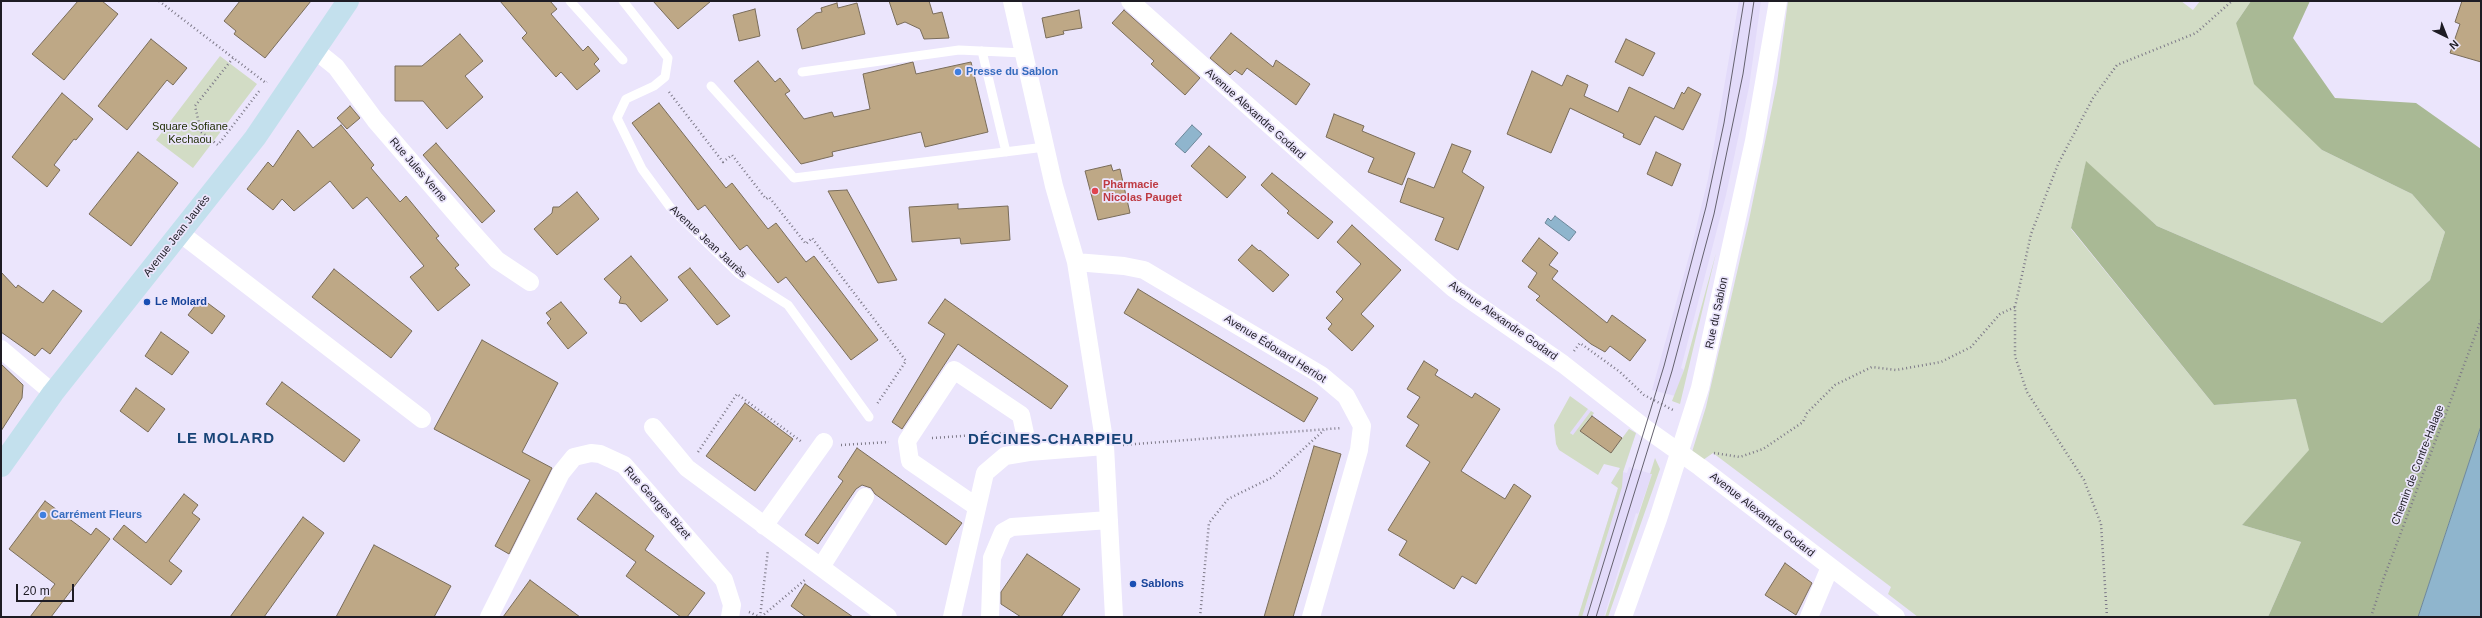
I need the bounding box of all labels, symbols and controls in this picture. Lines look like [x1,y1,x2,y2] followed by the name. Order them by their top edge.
[2426,16,2466,56] north arrow
[2447,38,2461,52] text: N
[966,65,1058,79] place label: Presse du Sablon
[1202,66,1308,162] street label: Avenue Alexandre Godard
[953,67,963,77] marker: Presse du Sablon
[152,120,228,146] park label: Square Sofiane Kechaou
[387,135,449,205] street label: Rue Jules Verne
[1103,178,1182,204] place label: Pharmacie Nicolas Pauget
[1090,186,1100,196] marker: Pharmacie Nicolas Pauget
[141,193,213,279] street label: Avenue Jean Jaurès
[667,203,749,281] street label: Avenue Jean Jaurès
[1703,276,1731,350] street label: Rue du Sablon
[1446,278,1560,364] street label: Avenue Alexandre Godard
[155,295,207,309] place label: Le Molard
[142,297,152,307] marker: Le Molard
[1222,312,1328,386] street label: Avenue Édouard Herriot
[2389,403,2447,527] street label: Chemin de Contre-Halage
[177,430,275,448] district label: LE MOLARD
[968,431,1134,449] district label: DÉCINES-CHARPIEU
[621,464,693,542] street label: Rue Georges Bizet
[1707,470,1817,560] street label: Avenue Alexandre Godard
[51,508,142,522] place label: Carrément Fleurs
[38,510,48,520] marker: Carrément Fleurs
[18,576,76,602] scale bar
[1141,577,1184,591] place label: Sablons
[1128,579,1138,589] marker: Sablons
[23,584,50,598] text: 20 m

